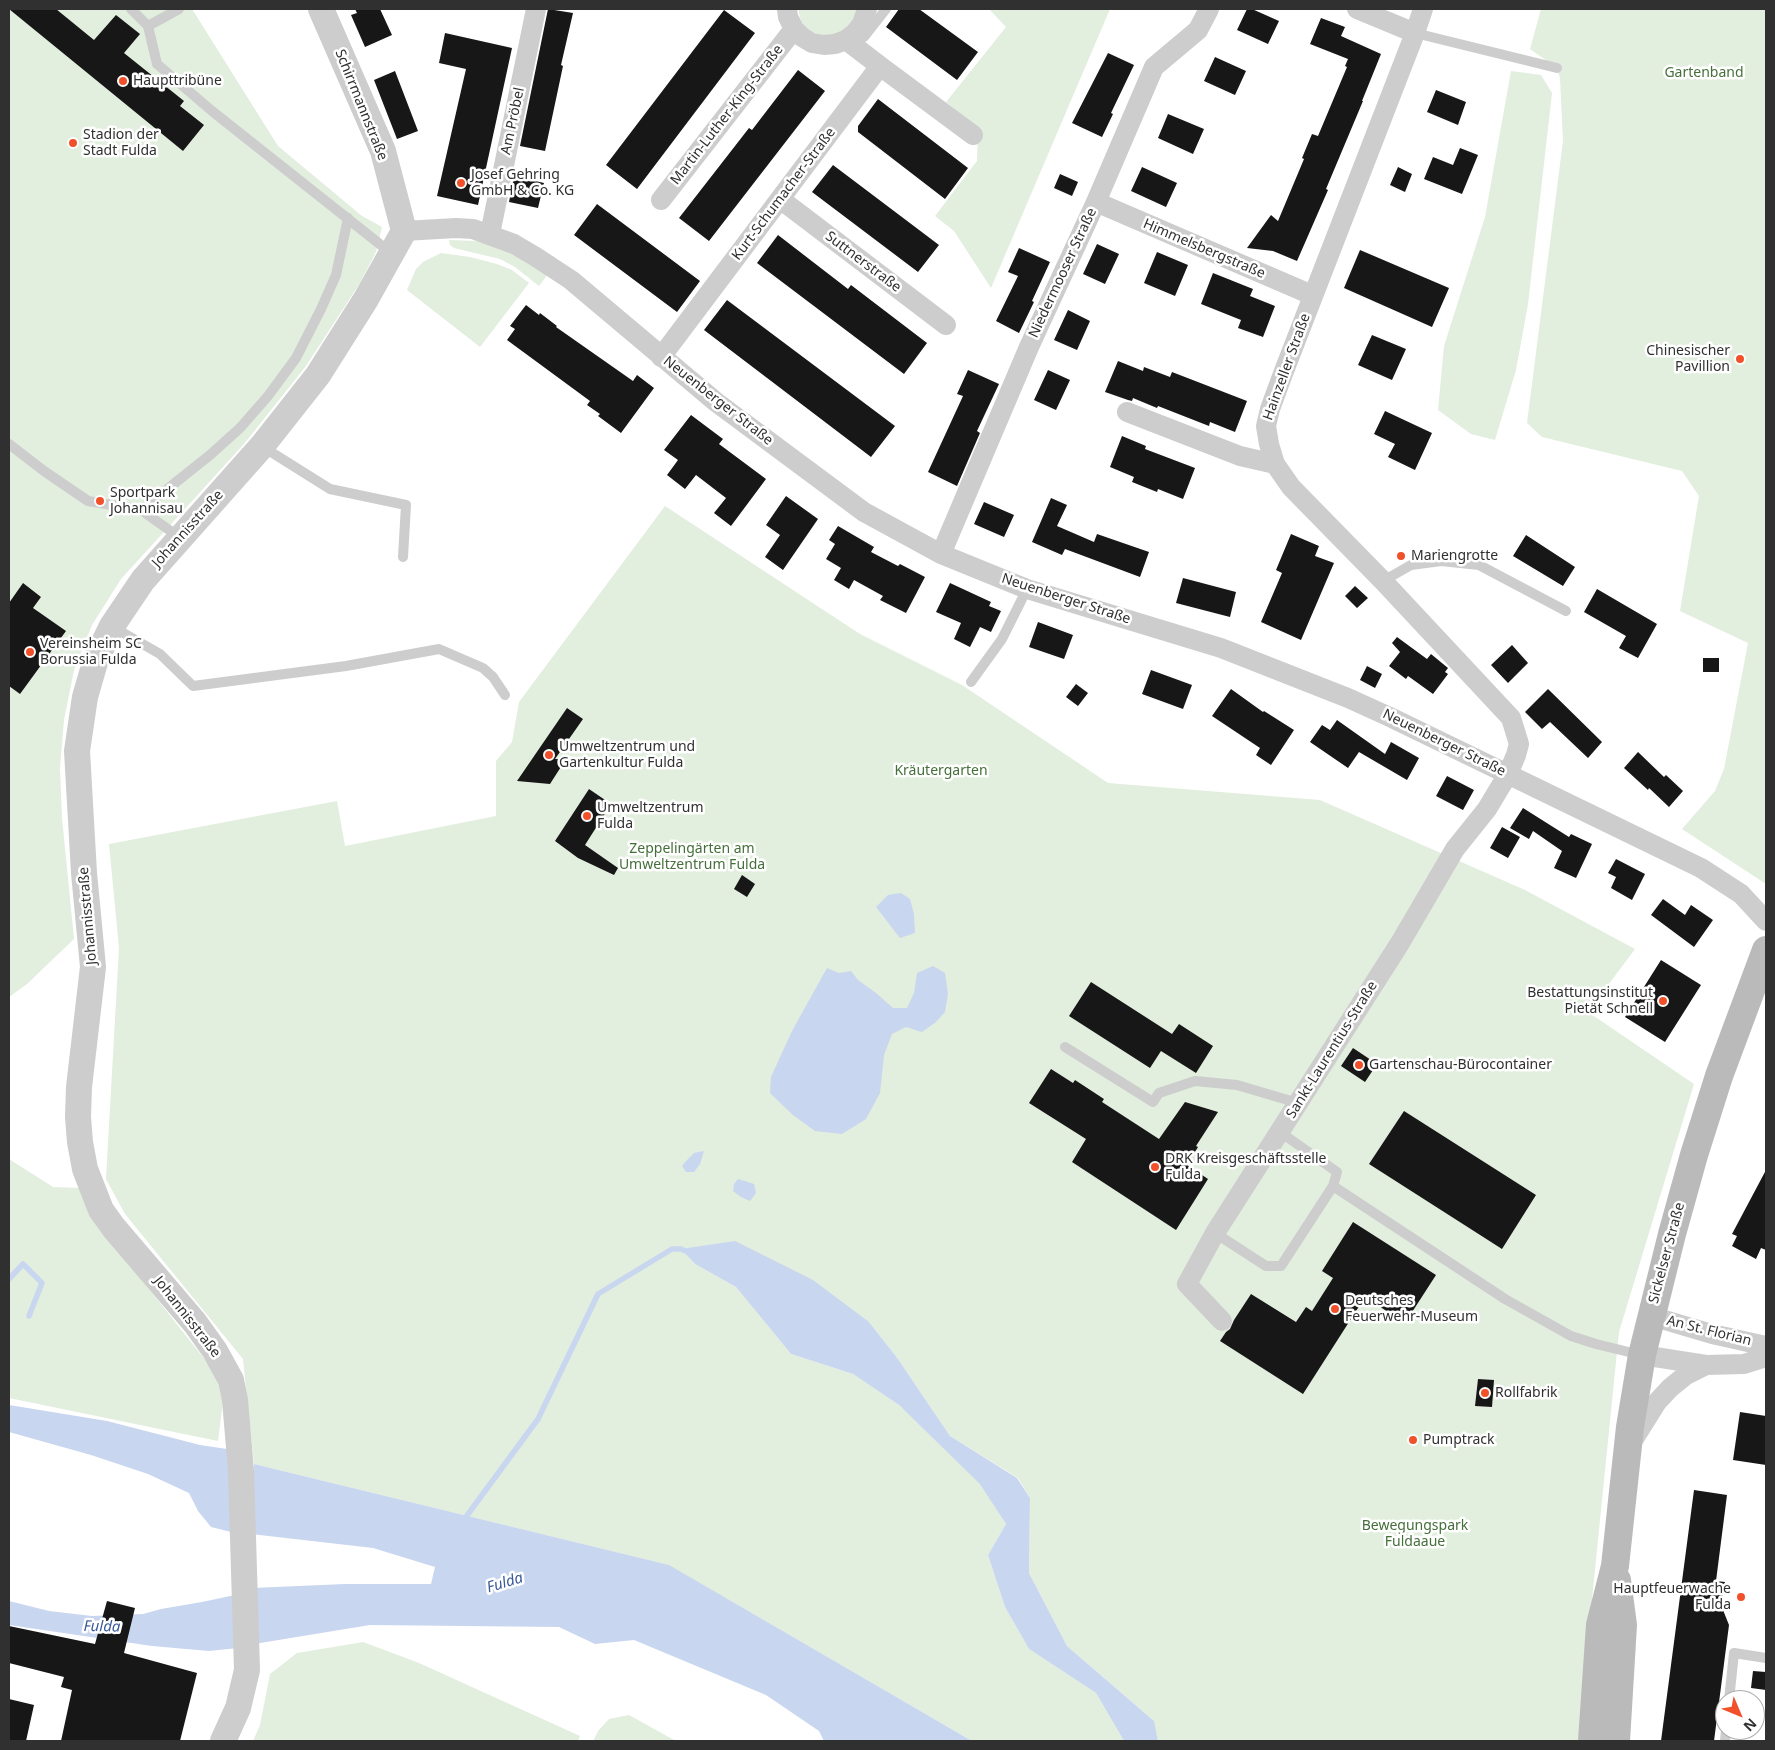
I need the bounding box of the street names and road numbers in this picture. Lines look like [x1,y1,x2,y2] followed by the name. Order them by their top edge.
[667,42,787,188] street label: Martin-Luther-King-Straße
[331,47,391,163] street label: Schirrmannstraße
[498,86,528,156] street label: Am Pröbel
[729,124,839,264] street label: Kurt-Schumacher-Straße
[1026,205,1100,341] street label: Niedermooser Straße
[1140,216,1268,282] street label: Himmelsbergstraße
[822,228,904,296] street label: Suttnerstraße
[1260,311,1314,423] street label: Hainzeller Straße
[660,353,776,449] street label: Neuenberger Straße
[149,487,227,571] street label: Johannisstraße
[999,570,1133,628] street label: Neuenberger Straße
[1380,706,1508,780] street label: Neuenberger Straße
[75,866,101,966] street label: Johannisstraße
[1283,978,1381,1122] street label: Sankt-Laurentius-Straße
[1645,1201,1689,1305] street label: Sickelser Straße
[150,1273,224,1361] street label: Johannisstraße
[1665,1312,1753,1350] street label: An St. Florian

